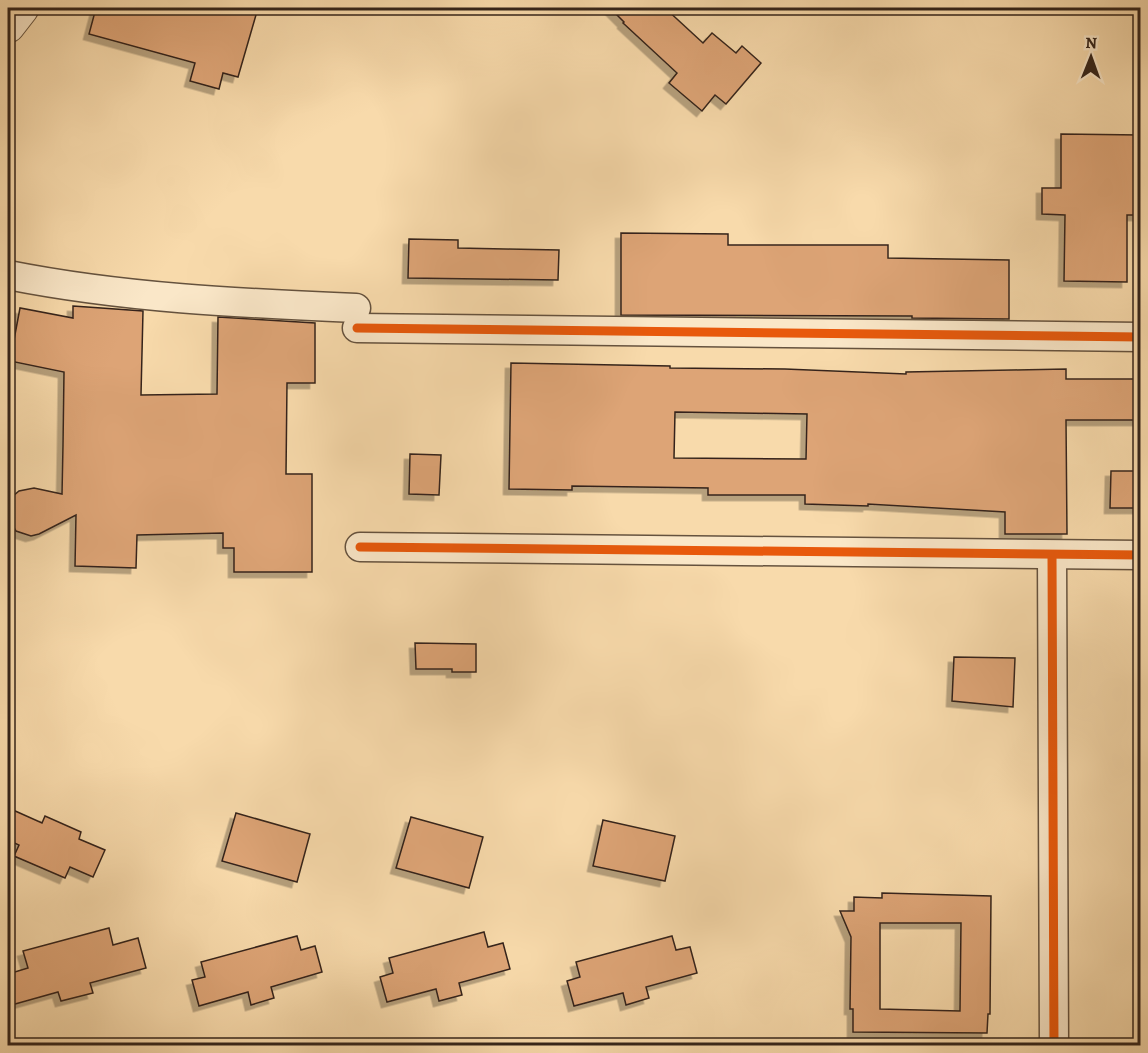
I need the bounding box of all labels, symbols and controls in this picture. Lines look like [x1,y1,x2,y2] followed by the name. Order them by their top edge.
[1061,27,1121,87] north arrow
[1085,32,1098,54] text: N

